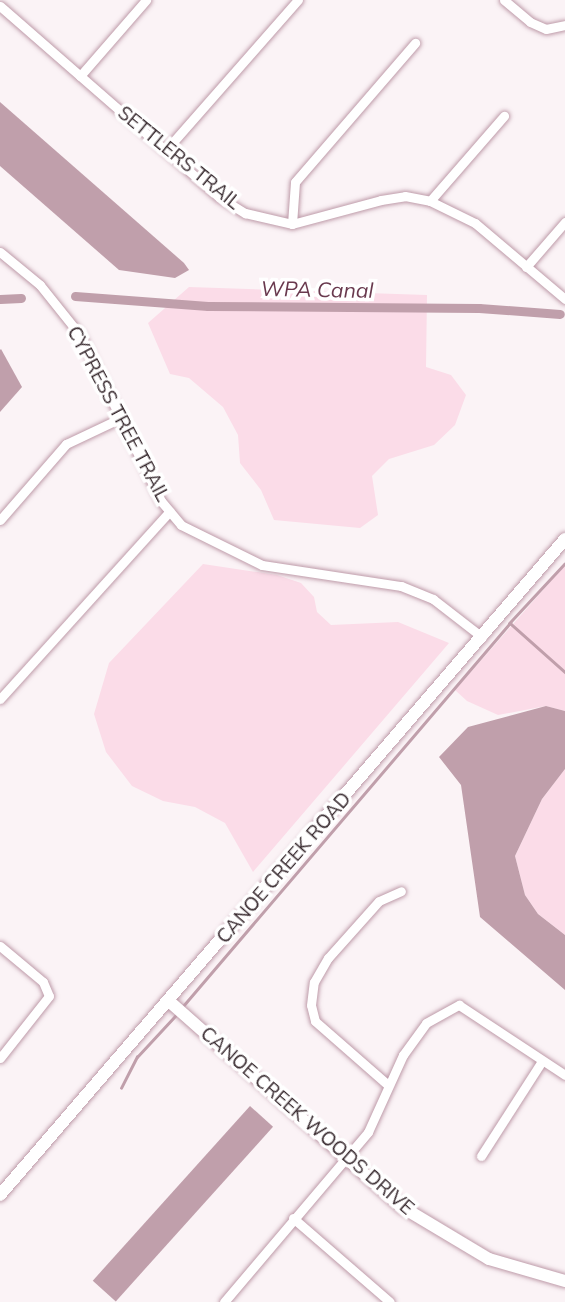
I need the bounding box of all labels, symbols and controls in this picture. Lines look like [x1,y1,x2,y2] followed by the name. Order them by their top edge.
[113,102,245,214] street label: SETTLERS TRAIL
[260,275,374,303] water label: WPA Canal
[62,322,174,506] street label: CYPRESS TREE TRAIL
[212,788,356,948] street label: CANOE CREEK ROAD
[196,1022,418,1220] street label: CANOE CREEK WOODS DRIVE

